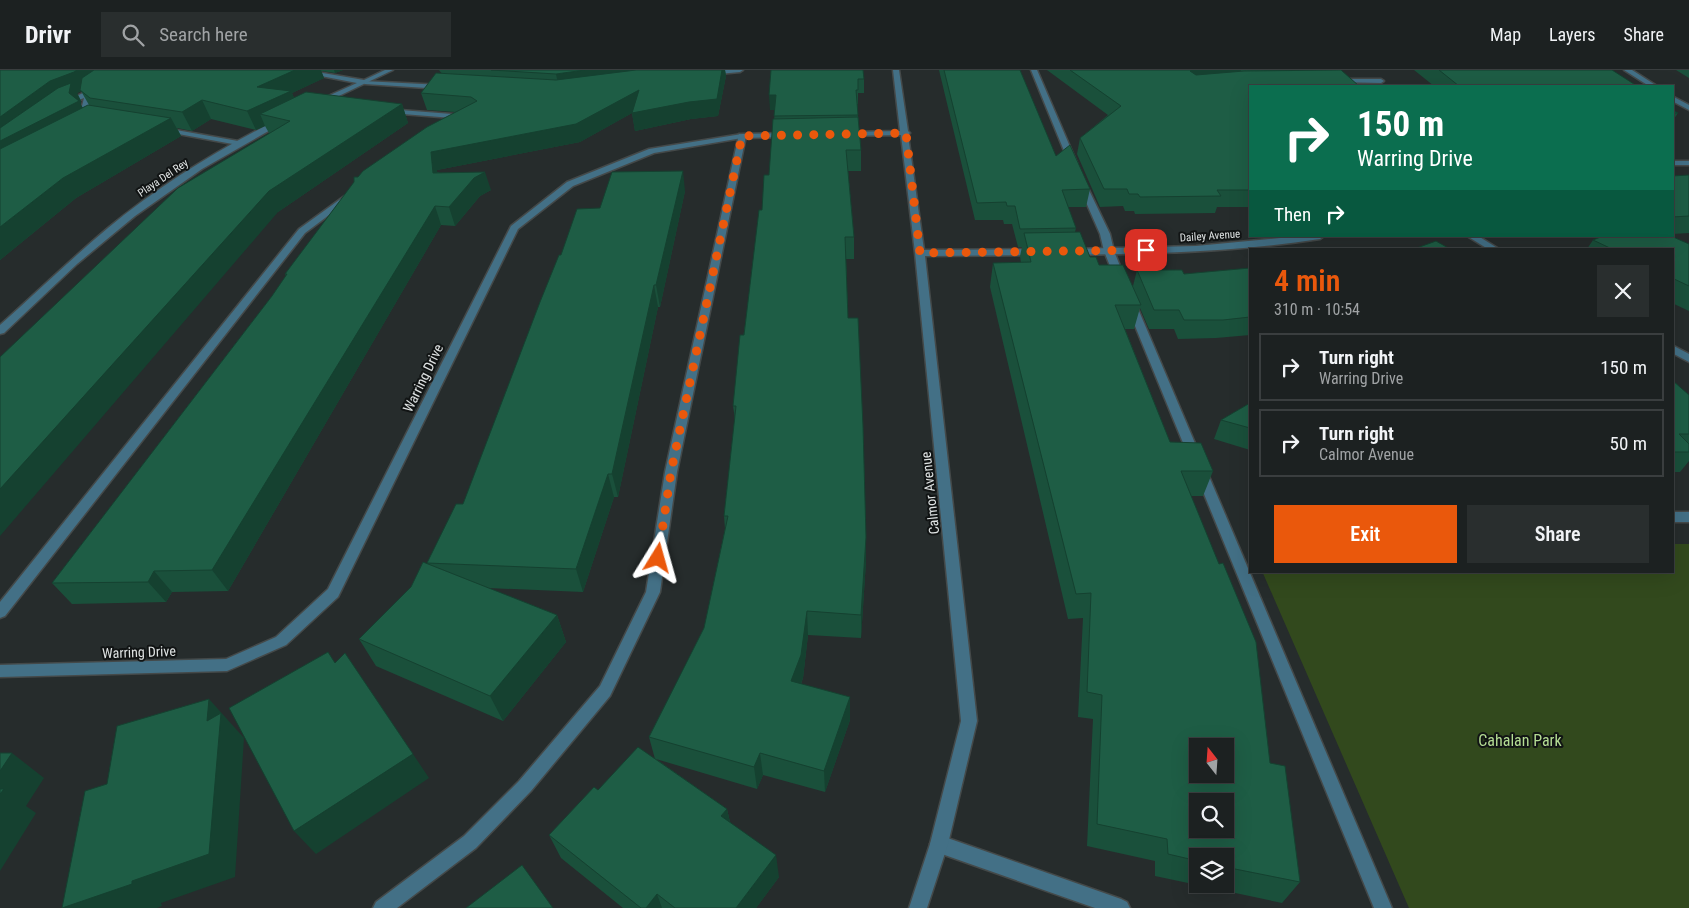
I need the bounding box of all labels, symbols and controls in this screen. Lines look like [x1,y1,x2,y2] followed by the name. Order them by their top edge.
[101,12,451,57] search box
[25,21,71,49] text: Drivr
[119,21,147,49] icon: search
[159,23,248,46] text: Search here
[1490,24,1521,45] text: Map
[1549,24,1596,45] text: Layers
[1624,24,1664,45] text: Share
[1357,104,1444,145] text: 150 m
[1274,105,1339,170] icon: right
[1357,146,1473,171] text: Warring Drive
[135,156,191,200] street label: Playa Del Rey
[1321,200,1349,228] icon: right
[1274,203,1311,226] text: Then
[1179,227,1241,245] street label: Dailey Avenue
[1125,229,1167,271] pin
[1132,236,1160,264] icon: arrive
[1274,263,1340,298] text: 4 min
[1597,265,1649,317] button: close
[1274,300,1360,319] text: 310 m · 10:54
[400,341,447,415] street label: Warring Drive
[1319,346,1394,369] text: Turn right
[1276,353,1304,381] icon: right
[1600,356,1647,379] text: 150 m
[1319,369,1403,388] text: Warring Drive
[1319,422,1394,445] text: Turn right
[1276,429,1304,457] icon: right
[1610,432,1647,455] text: 50 m
[1319,445,1414,464] text: Calmor Avenue
[918,450,942,535] street label: Calmor Avenue
[1274,505,1457,563] button: Exit
[1467,505,1649,563] button: Share
[631,531,683,583] position arrow
[102,643,177,661] street label: Warring Drive
[1478,731,1562,750] park label: Cahalan Park
[1189,738,1234,782] north arrow
[1189,738,1234,893] map controls
[1189,793,1234,838] button: search
[1189,848,1234,893] button: layers

